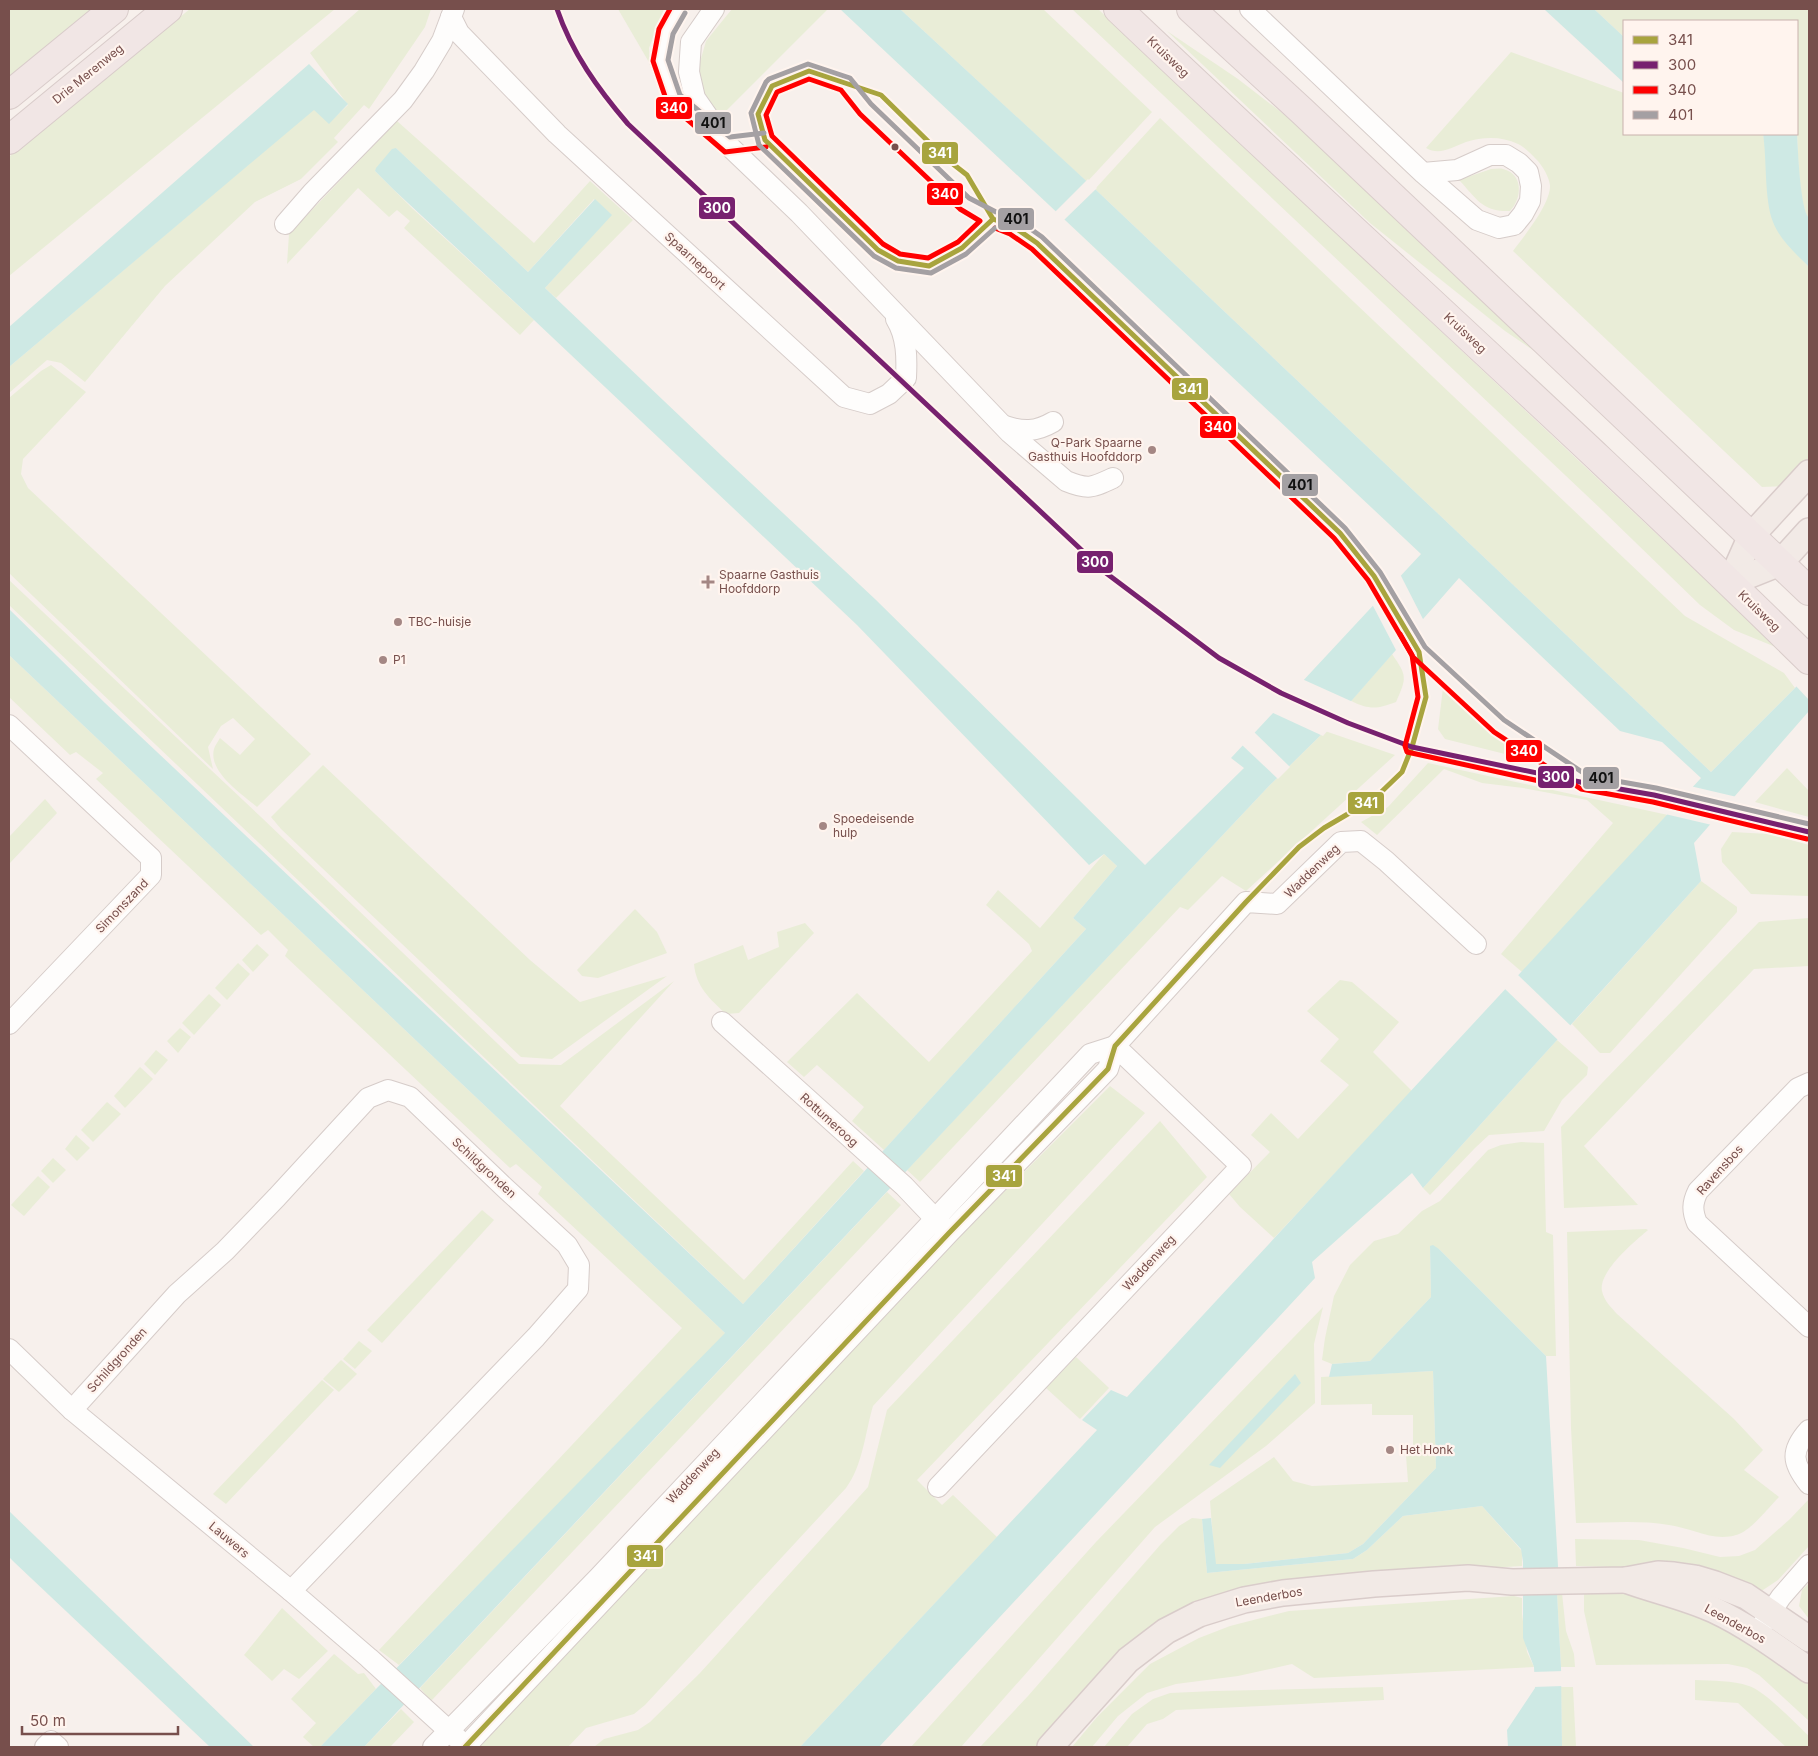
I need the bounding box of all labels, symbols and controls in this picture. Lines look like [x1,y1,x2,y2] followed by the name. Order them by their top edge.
[1623,20,1798,135] legend
[1668,30,1693,49] text: 341
[1144,33,1193,80] street label: Kruisweg
[49,40,126,107] street label: Drie Merenweg
[1668,55,1696,74] text: 300
[1668,80,1696,99] text: 340
[655,96,693,120] line badge: 340
[660,99,688,116] text: 340
[1668,105,1693,124] text: 401
[694,111,732,135] line badge: 401
[701,114,725,131] text: 401
[921,141,959,165] line badge: 341
[890,142,900,152] unlabelled marker
[928,144,952,161] text: 341
[926,182,964,206] line badge: 340
[931,185,959,202] text: 340
[698,196,736,220] line badge: 300
[703,199,731,216] text: 300
[997,207,1035,231] line badge: 401
[1004,210,1028,227] text: 401
[662,229,729,293] street label: Spaarnepoort
[1441,309,1490,356] street label: Kruisweg
[1171,377,1209,401] line badge: 341
[1178,380,1202,397] text: 341
[1199,415,1237,439] line badge: 340
[1204,418,1232,435] text: 340
[1028,435,1142,464] place label: Q-Park Spaarne Gasthuis Hoofddorp
[1146,444,1158,456] marker: Q-Park Spaarne Gasthuis Hoofddorp
[1281,473,1319,497] line badge: 401
[1288,476,1312,493] text: 401
[1076,550,1114,574] line badge: 300
[1081,553,1109,570] text: 300
[719,567,819,596] place label: Spaarne Gasthuis Hoofddorp
[701,575,715,589] marker: Spaarne Gasthuis Hoofddorp
[1735,587,1784,634] street label: Kruisweg
[408,614,471,629] place label: TBC-huisje
[392,616,404,628] marker: TBC-huisje
[393,652,406,667] place label: P1
[377,654,389,666] marker: P1
[1505,739,1543,763] line badge: 340
[1510,742,1538,759] text: 340
[1537,765,1575,789] line badge: 300
[1582,766,1620,790] line badge: 401
[1542,768,1570,785] text: 300
[1589,769,1613,786] text: 401
[1347,791,1385,815] line badge: 341
[1354,794,1378,811] text: 341
[833,811,914,840] place label: Spoedeisende hulp
[817,820,829,832] marker: Spoedeisende hulp
[1281,841,1342,901] street label: Waddenweg
[92,875,151,936] street label: Simonszand
[797,1090,861,1150] street label: Rottumeroog
[449,1134,520,1201] street label: Schildgronden
[1693,1142,1746,1198] street label: Ravensbos
[985,1164,1023,1188] line badge: 341
[992,1167,1016,1184] text: 341
[1119,1232,1178,1294] street label: Waddenweg
[84,1324,150,1395] street label: Schildgronden
[1400,1442,1453,1457] place label: Het Honk
[1384,1444,1396,1456] marker: Het Honk
[663,1445,722,1507] street label: Waddenweg
[206,1518,253,1561] street label: Lauwers
[626,1544,664,1568] line badge: 341
[633,1547,657,1564] text: 341
[1234,1583,1304,1610] street label: Leenderbos
[1702,1601,1769,1647] street label: Leenderbos
[22,1704,179,1736] scale bar
[30,1711,66,1730] text: 50 m

